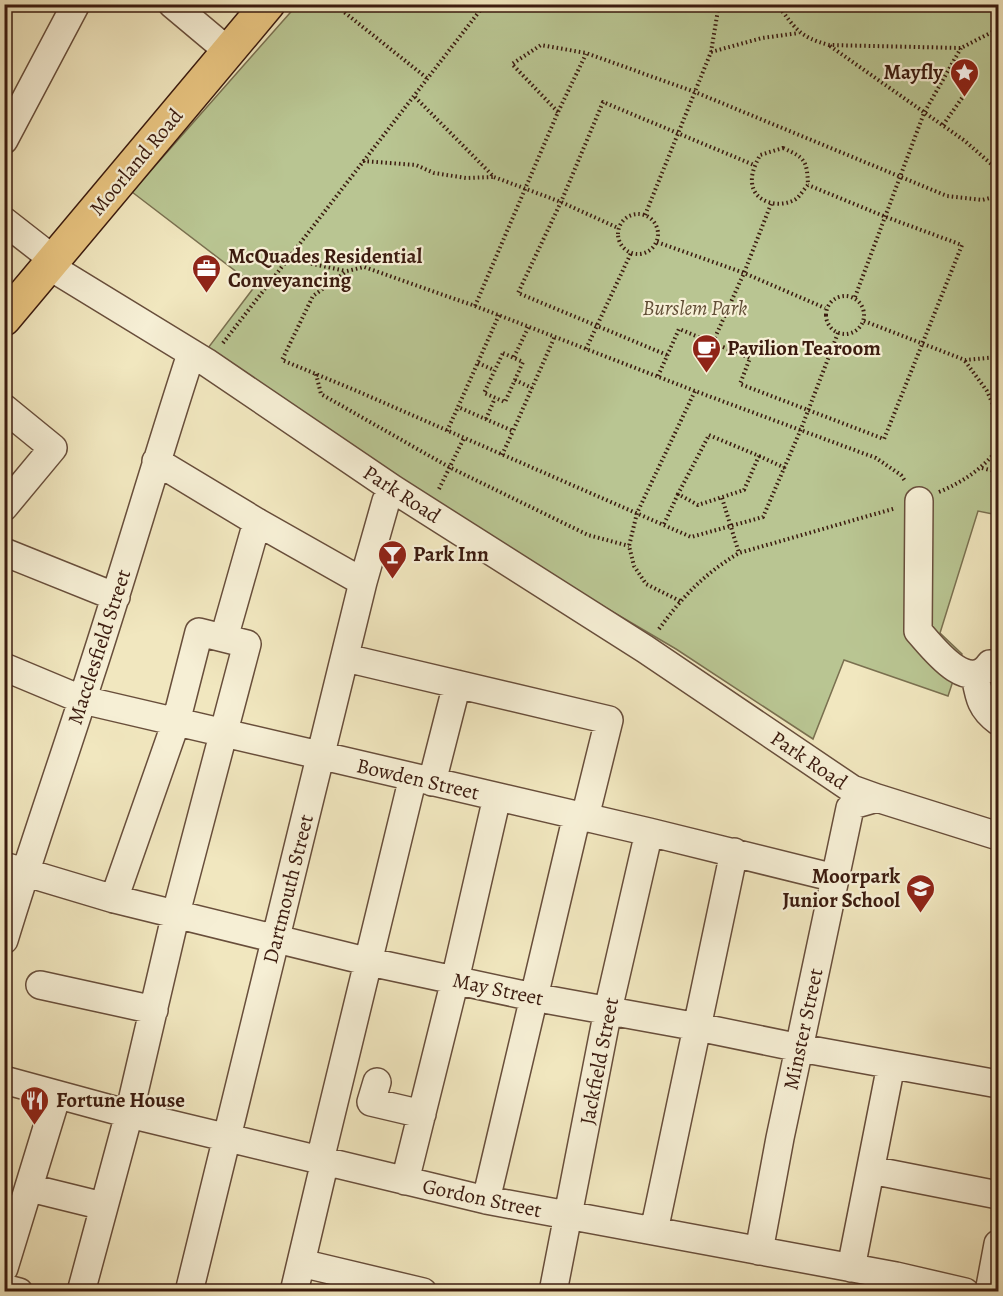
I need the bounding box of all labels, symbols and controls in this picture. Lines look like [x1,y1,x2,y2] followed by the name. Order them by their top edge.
[948,56,980,98] place icon: Mayfly
[884,58,944,86] place label: Mayfly
[83,102,190,222] street label: Moorland Road
[228,242,423,294] place label: McQuades Residential Conveyancing
[191,252,223,294] office icon: McQuades Residential Conveyancing
[643,294,747,322] park label: Burslem Park
[690,332,722,374] cafe icon: Pavilion Tearoom
[727,334,881,362] place label: Pavilion Tearoom
[358,458,447,530] street label: Park Road
[376,538,408,580] bar icon: Park Inn
[413,540,489,568] place label: Park Inn
[61,566,137,728] street label: Macclesfield Street
[765,724,854,796] street label: Park Road
[354,751,482,807] street label: Bowden Street
[256,811,320,967] street label: Dartmouth Street
[782,862,900,914] place label: Moorpark Junior School
[905,872,937,914] school or university icon: Moorpark Junior School
[450,966,546,1012] street label: May Street
[776,966,830,1092] street label: Minster Street
[573,995,625,1127] street label: Jackfield Street
[19,1084,51,1126] restaurant icon: Fortune House
[56,1086,185,1114] place label: Fortune House
[420,1172,544,1224] street label: Gordon Street

